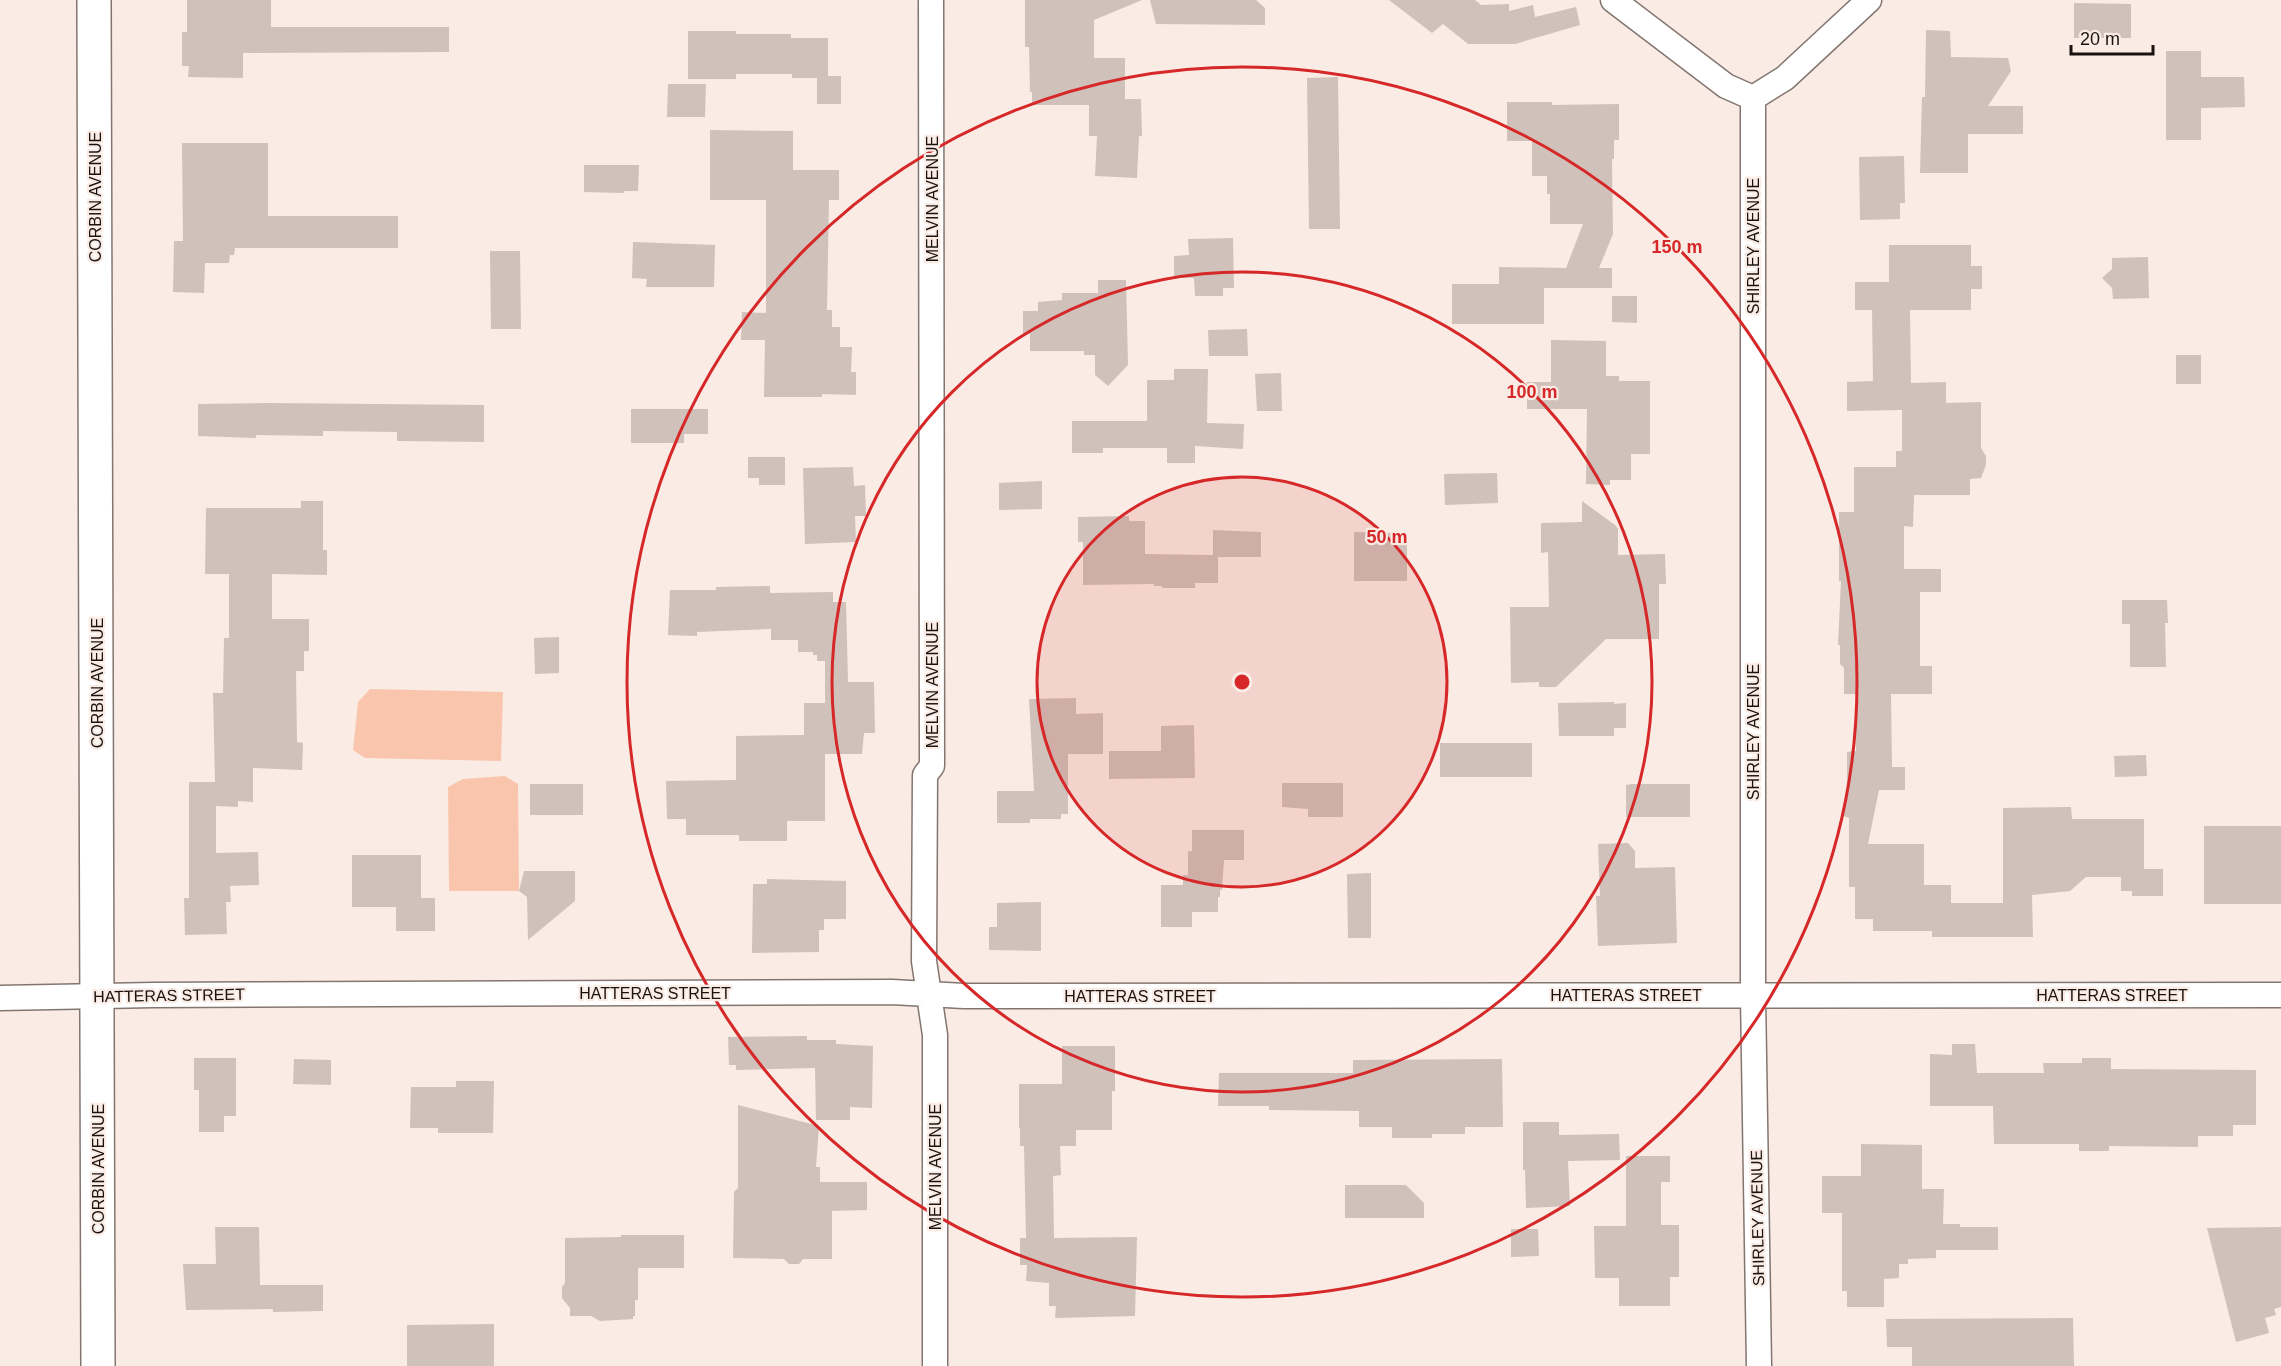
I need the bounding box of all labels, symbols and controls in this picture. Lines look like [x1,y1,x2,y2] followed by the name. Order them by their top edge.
[2071,18,2154,56] scale bar
[2080,29,2120,49] text: 20 m
[87,132,104,262] street label: CORBIN AVENUE
[924,136,941,262] street label: MELVIN AVENUE
[1745,178,1762,314] street label: SHIRLEY AVENUE
[1651,237,1703,257] text: 150 m
[1506,382,1558,402] text: 100 m
[1366,527,1408,547] text: 50 m
[89,618,106,748] street label: CORBIN AVENUE
[924,622,941,748] street label: MELVIN AVENUE
[1745,664,1762,800] street label: SHIRLEY AVENUE
[1232,672,1252,692] centre of rings
[579,985,731,1002] street label: HATTERAS STREET
[93,986,245,1005] street label: HATTERAS STREET
[1550,987,1702,1004] street label: HATTERAS STREET
[2036,987,2188,1004] street label: HATTERAS STREET
[1064,988,1216,1005] street label: HATTERAS STREET
[90,1104,107,1234] street label: CORBIN AVENUE
[927,1104,944,1230] street label: MELVIN AVENUE
[1748,1150,1767,1286] street label: SHIRLEY AVENUE

